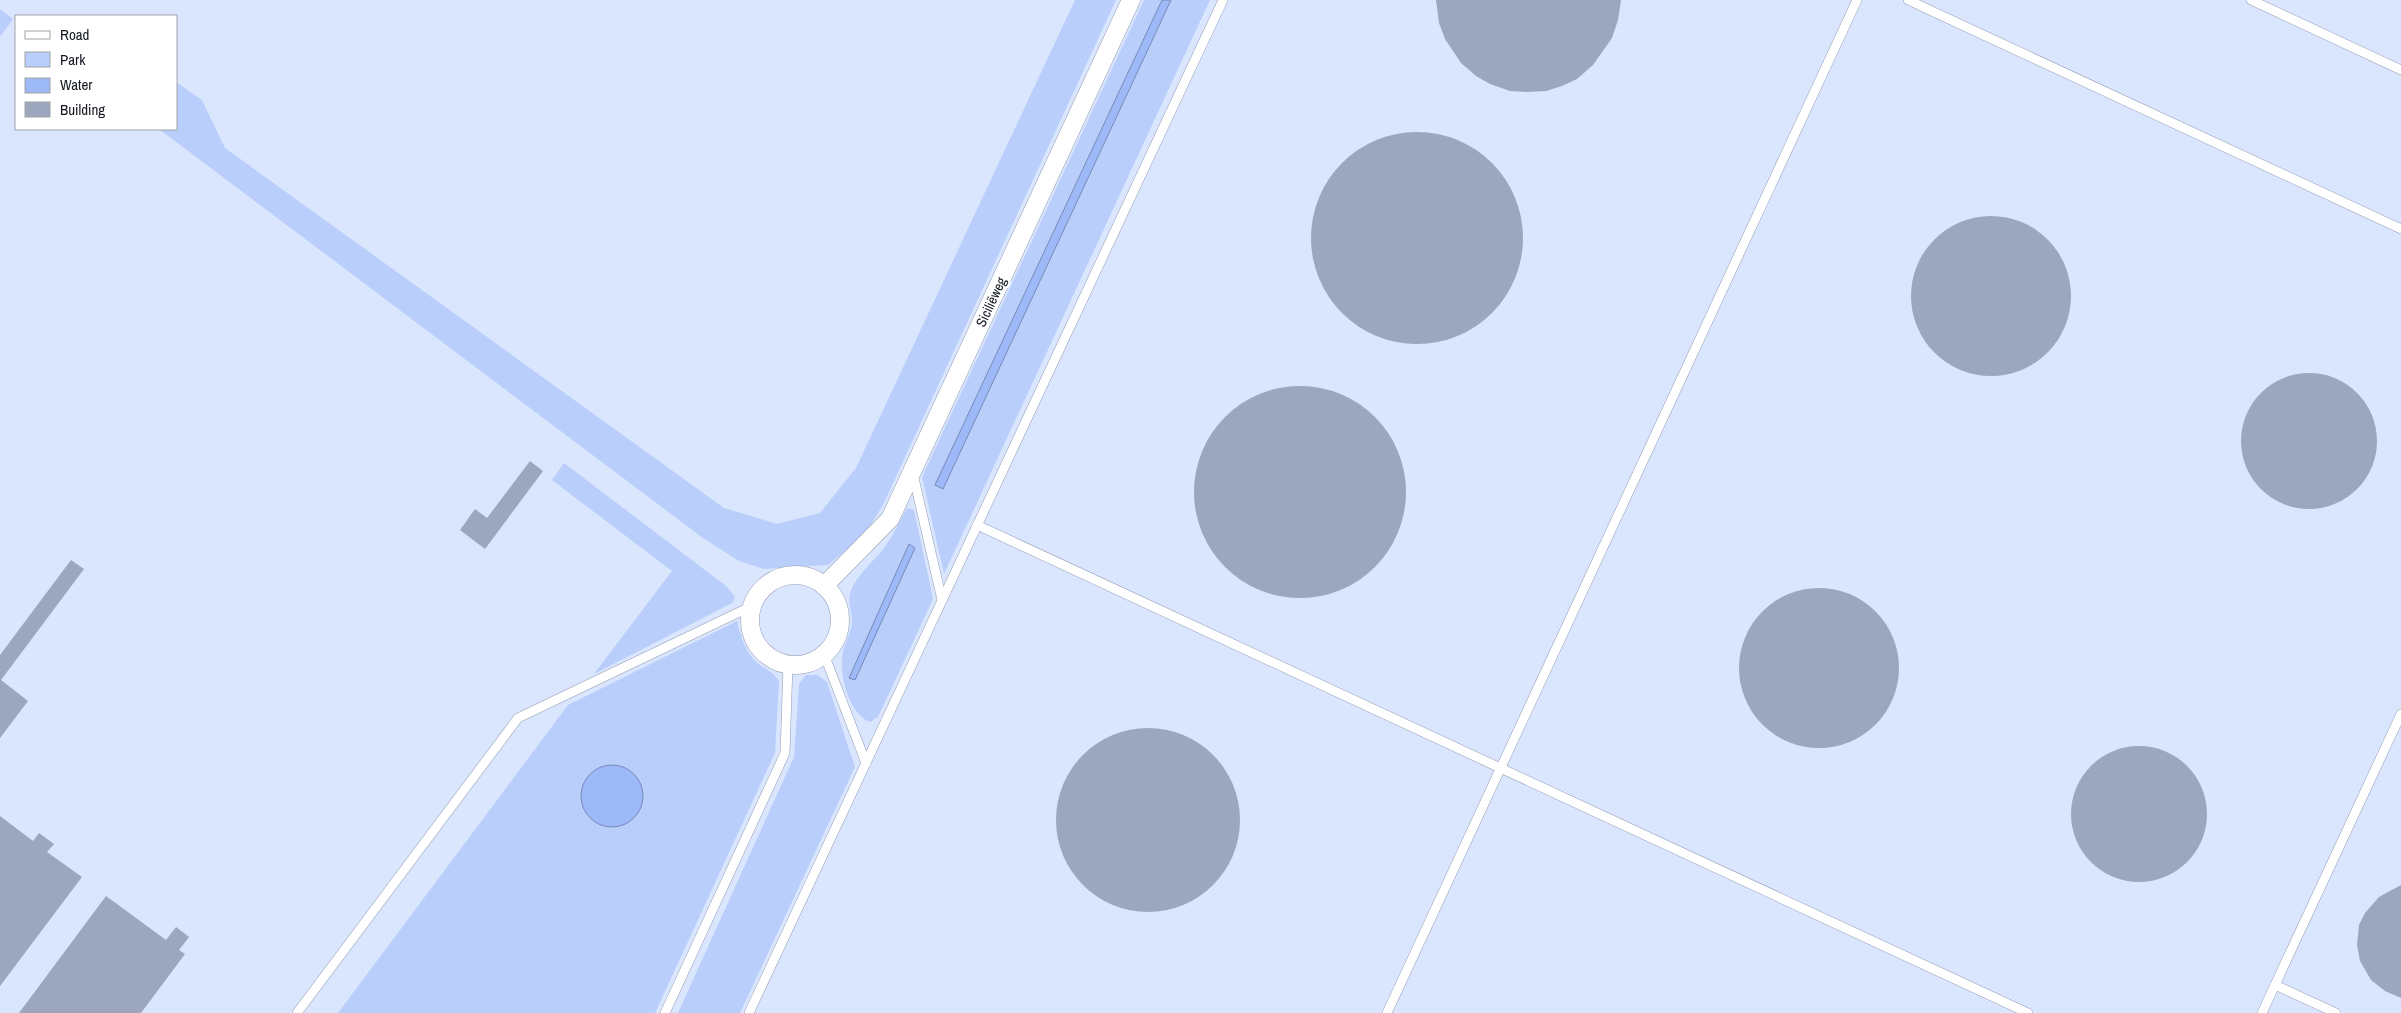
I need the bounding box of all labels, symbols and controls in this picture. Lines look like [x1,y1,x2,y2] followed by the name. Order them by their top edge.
[15,15,178,130] legend
[60,24,89,45] text: Road
[60,49,86,70] text: Park
[60,74,92,95] text: Water
[60,99,105,120] text: Building
[972,274,1011,330] street label: Siciliëweg

